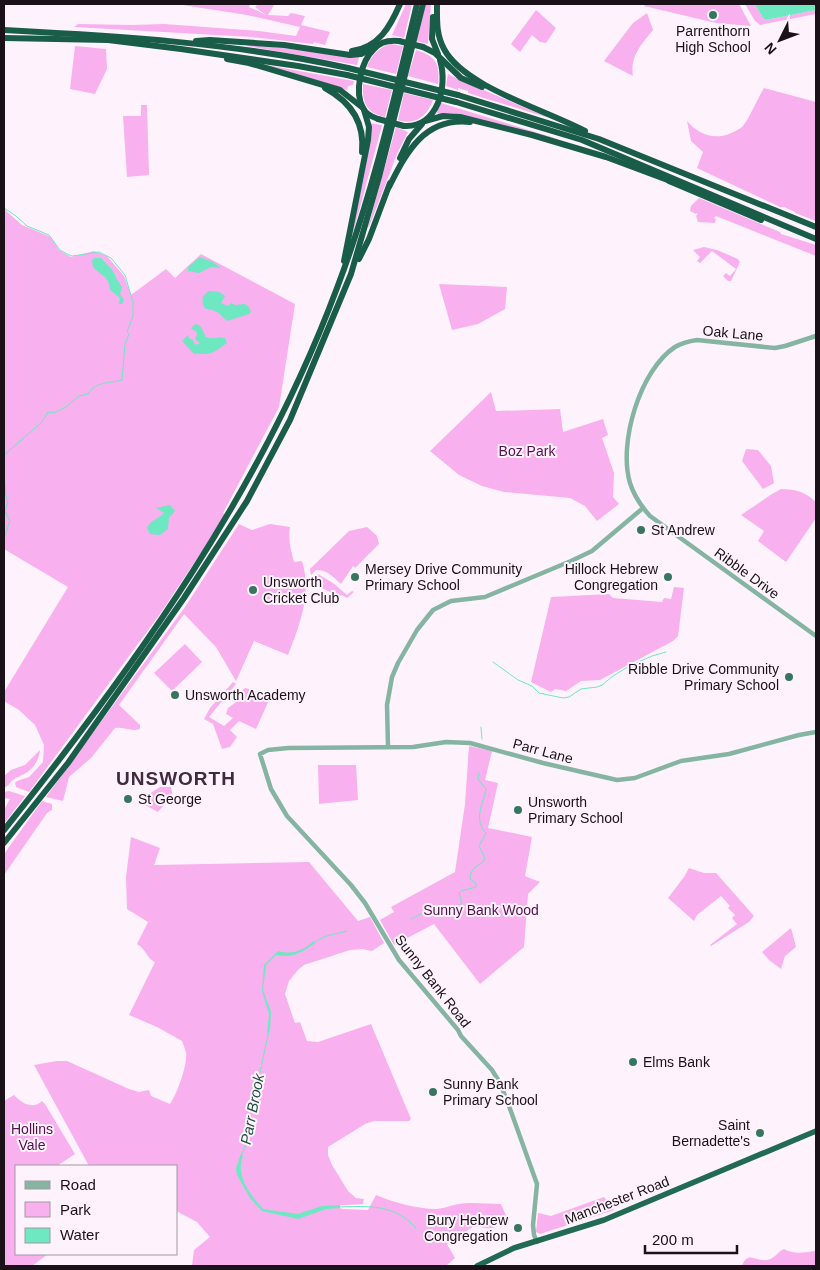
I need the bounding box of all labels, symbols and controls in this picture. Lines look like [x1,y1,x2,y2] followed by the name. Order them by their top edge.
[707,9,719,21] marker: Parrenthorn High School
[755,15,805,65] north arrow
[675,23,751,55] place label: Parrenthorn High School
[761,40,780,58] text: N
[702,322,764,344] street label: Oak Lane
[499,443,556,459] park label: Boz Park
[651,522,716,538] place label: St Andrew
[635,524,647,536] marker: St Andrew
[711,544,783,602] street label: Ribble Drive
[365,561,522,593] place label: Mersey Drive Community Primary School
[565,561,659,593] place label: Hillock Hebrew Congregation
[349,571,361,583] marker: Mersey Drive Community Primary School
[662,571,674,583] marker: Hillock Hebrew Congregation
[263,574,339,606] place label: Unsworth Cricket Club
[247,584,259,596] marker: Unsworth Cricket Club
[628,661,779,693] place label: Ribble Drive Community Primary School
[783,671,795,683] marker: Ribble Drive Community Primary School
[185,687,306,703] place label: Unsworth Academy
[169,689,181,701] marker: Unsworth Academy
[511,735,575,767] street label: Parr Lane
[116,768,236,789] district label: UNSWORTH
[138,791,202,807] place label: St George
[122,793,134,805] marker: St George
[528,794,623,826] place label: Unsworth Primary School
[512,804,524,816] marker: Unsworth Primary School
[423,902,539,918] park label: Sunny Bank Wood
[392,932,474,1030] street label: Sunny Bank Road
[643,1054,711,1070] place label: Elms Bank
[627,1056,639,1068] marker: Elms Bank
[237,1071,267,1146] water label: Parr Brook
[443,1076,538,1108] place label: Sunny Bank Primary School
[427,1086,439,1098] marker: Sunny Bank Primary School
[672,1117,750,1149] place label: Saint Bernadette's
[11,1121,53,1153] park label: Hollins Vale
[754,1127,766,1139] marker: Saint Bernadette's
[15,1165,178,1255] legend
[563,1173,671,1227] street label: Manchester Road
[60,1176,96,1193] text: Road
[60,1201,91,1218] text: Park
[424,1212,509,1244] place label: Bury Hebrew Congregation
[512,1222,524,1234] marker: Bury Hebrew Congregation
[645,1222,738,1254] scale bar
[60,1226,99,1243] text: Water
[652,1231,694,1248] text: 200 m

